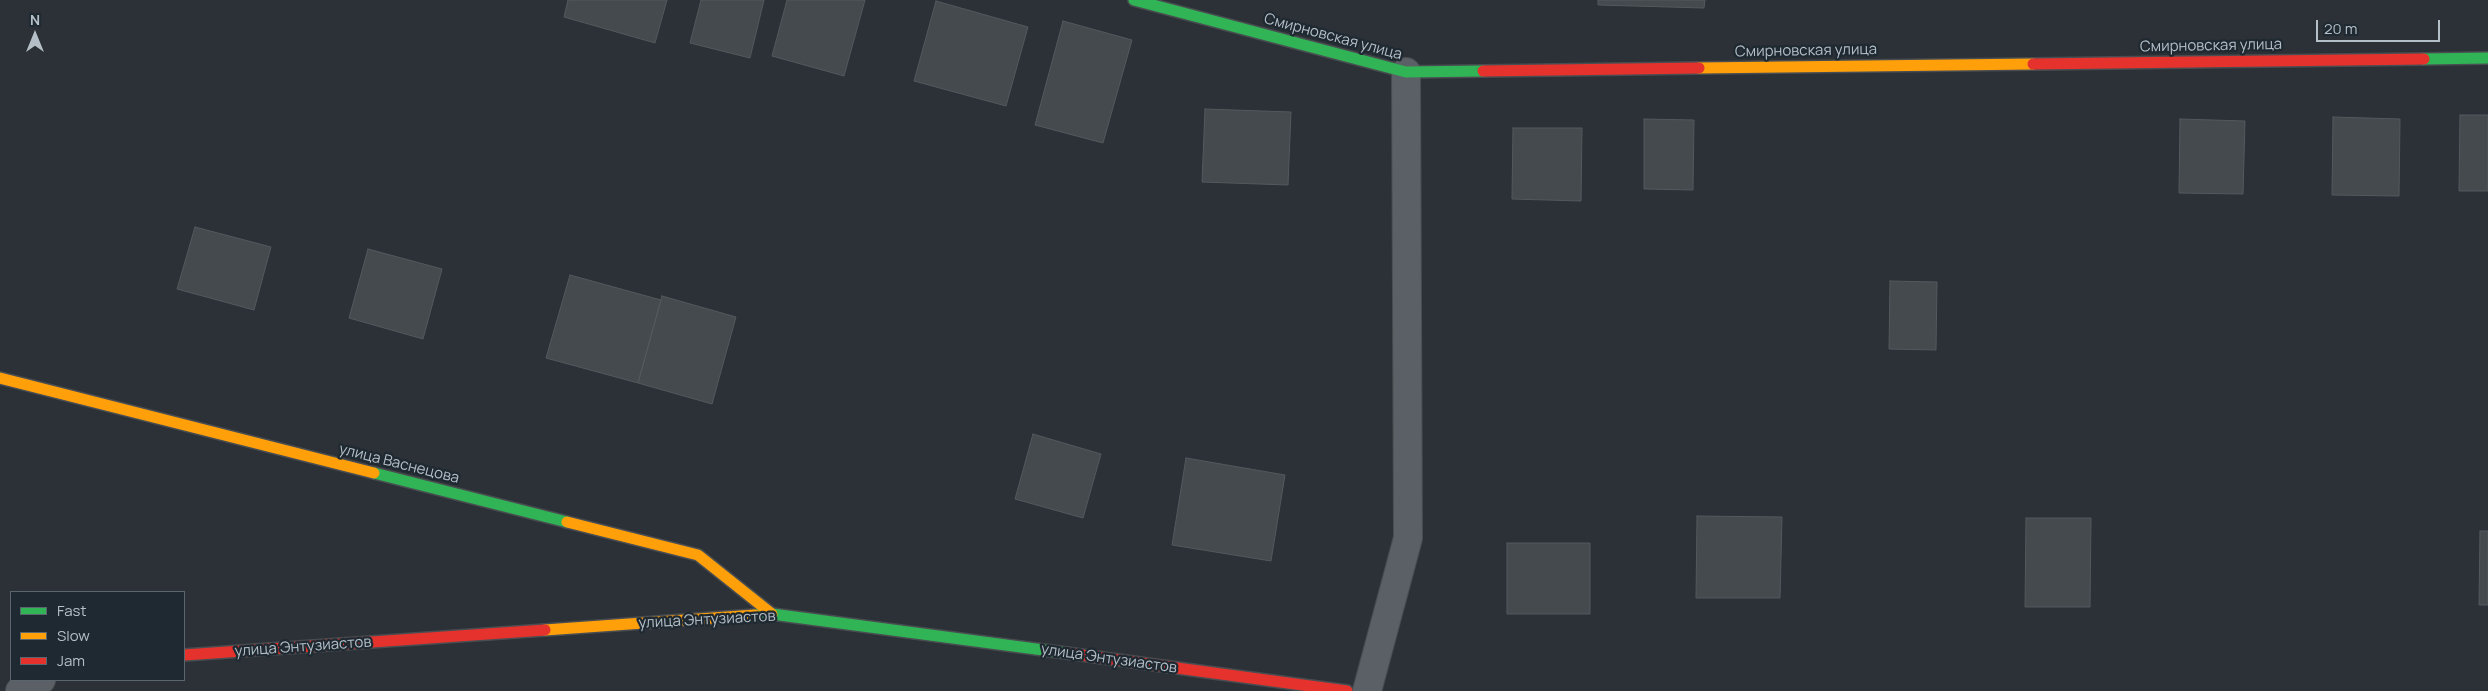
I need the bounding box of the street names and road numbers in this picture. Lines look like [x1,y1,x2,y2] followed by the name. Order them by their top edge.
[1262,10,1404,64] street label: Смирновская улица
[2140,36,2282,56] street label: Смирновская улица
[1735,41,1877,61] street label: Смирновская улица
[337,440,461,488] street label: улица Васнецова
[638,607,776,633] street label: улица Энтузиастов
[234,633,372,661] street label: улица Энтузиастов
[1040,641,1178,677] street label: улица Энтузиастов

